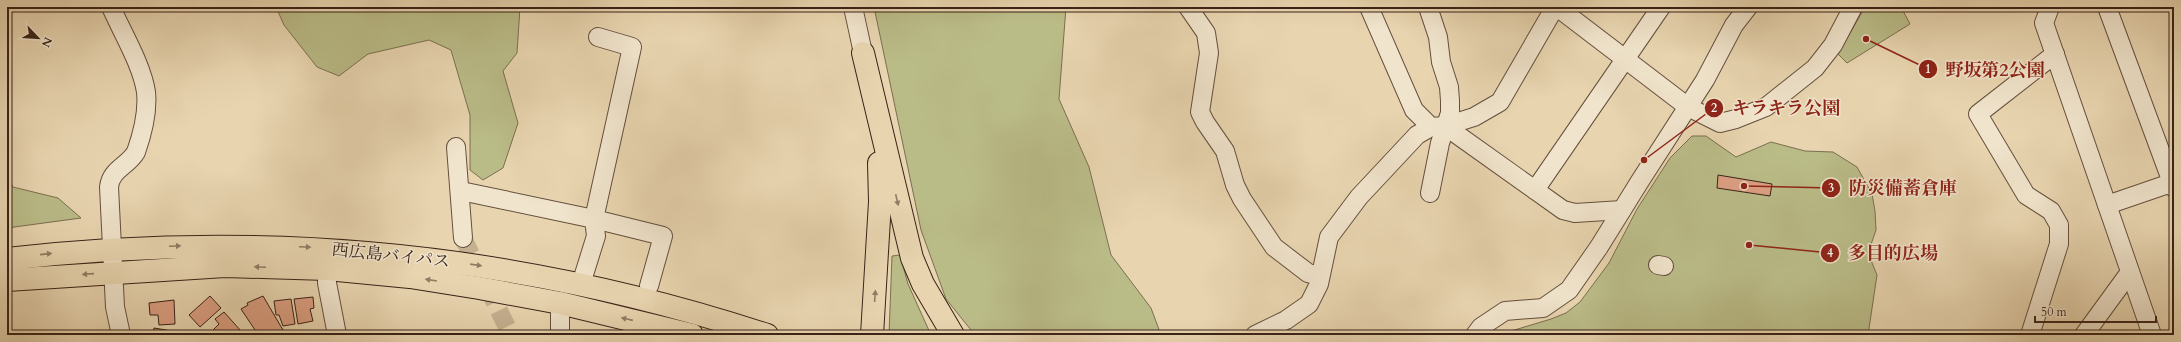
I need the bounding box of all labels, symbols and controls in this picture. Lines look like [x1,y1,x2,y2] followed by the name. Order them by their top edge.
[18,18,58,58] north arrow
[38,35,55,50] text: N
[1918,54,2053,84] callout: 野坂第2公園
[1945,58,2045,83] text: 野坂第2公園
[1925,61,1931,77] text: 1
[1704,93,1848,123] callout: キラキラ公園
[1732,96,1840,121] text: キラキラ公園
[1711,100,1717,116] text: 2
[1821,173,1965,203] callout: 防災備蓄倉庫
[1849,176,1957,201] text: 防災備蓄倉庫
[1828,180,1834,196] text: 3
[895,193,901,206] one-way arrow
[331,238,451,273] street label: 西広島バイパス
[1820,238,1946,268] callout: 多目的広場
[1848,241,1938,266] text: 多目的広場
[169,243,182,249] one-way arrow
[299,244,311,251] one-way arrow
[1827,245,1833,261] text: 4
[40,251,52,258] one-way arrow
[470,262,483,268] one-way arrow
[253,264,266,270] one-way arrow
[82,270,94,277] one-way arrow
[425,277,437,283] one-way arrow
[872,290,879,302] one-way arrow
[2035,298,2156,324] scale bar
[2041,304,2068,320] text: 50 m
[621,315,634,321] one-way arrow

